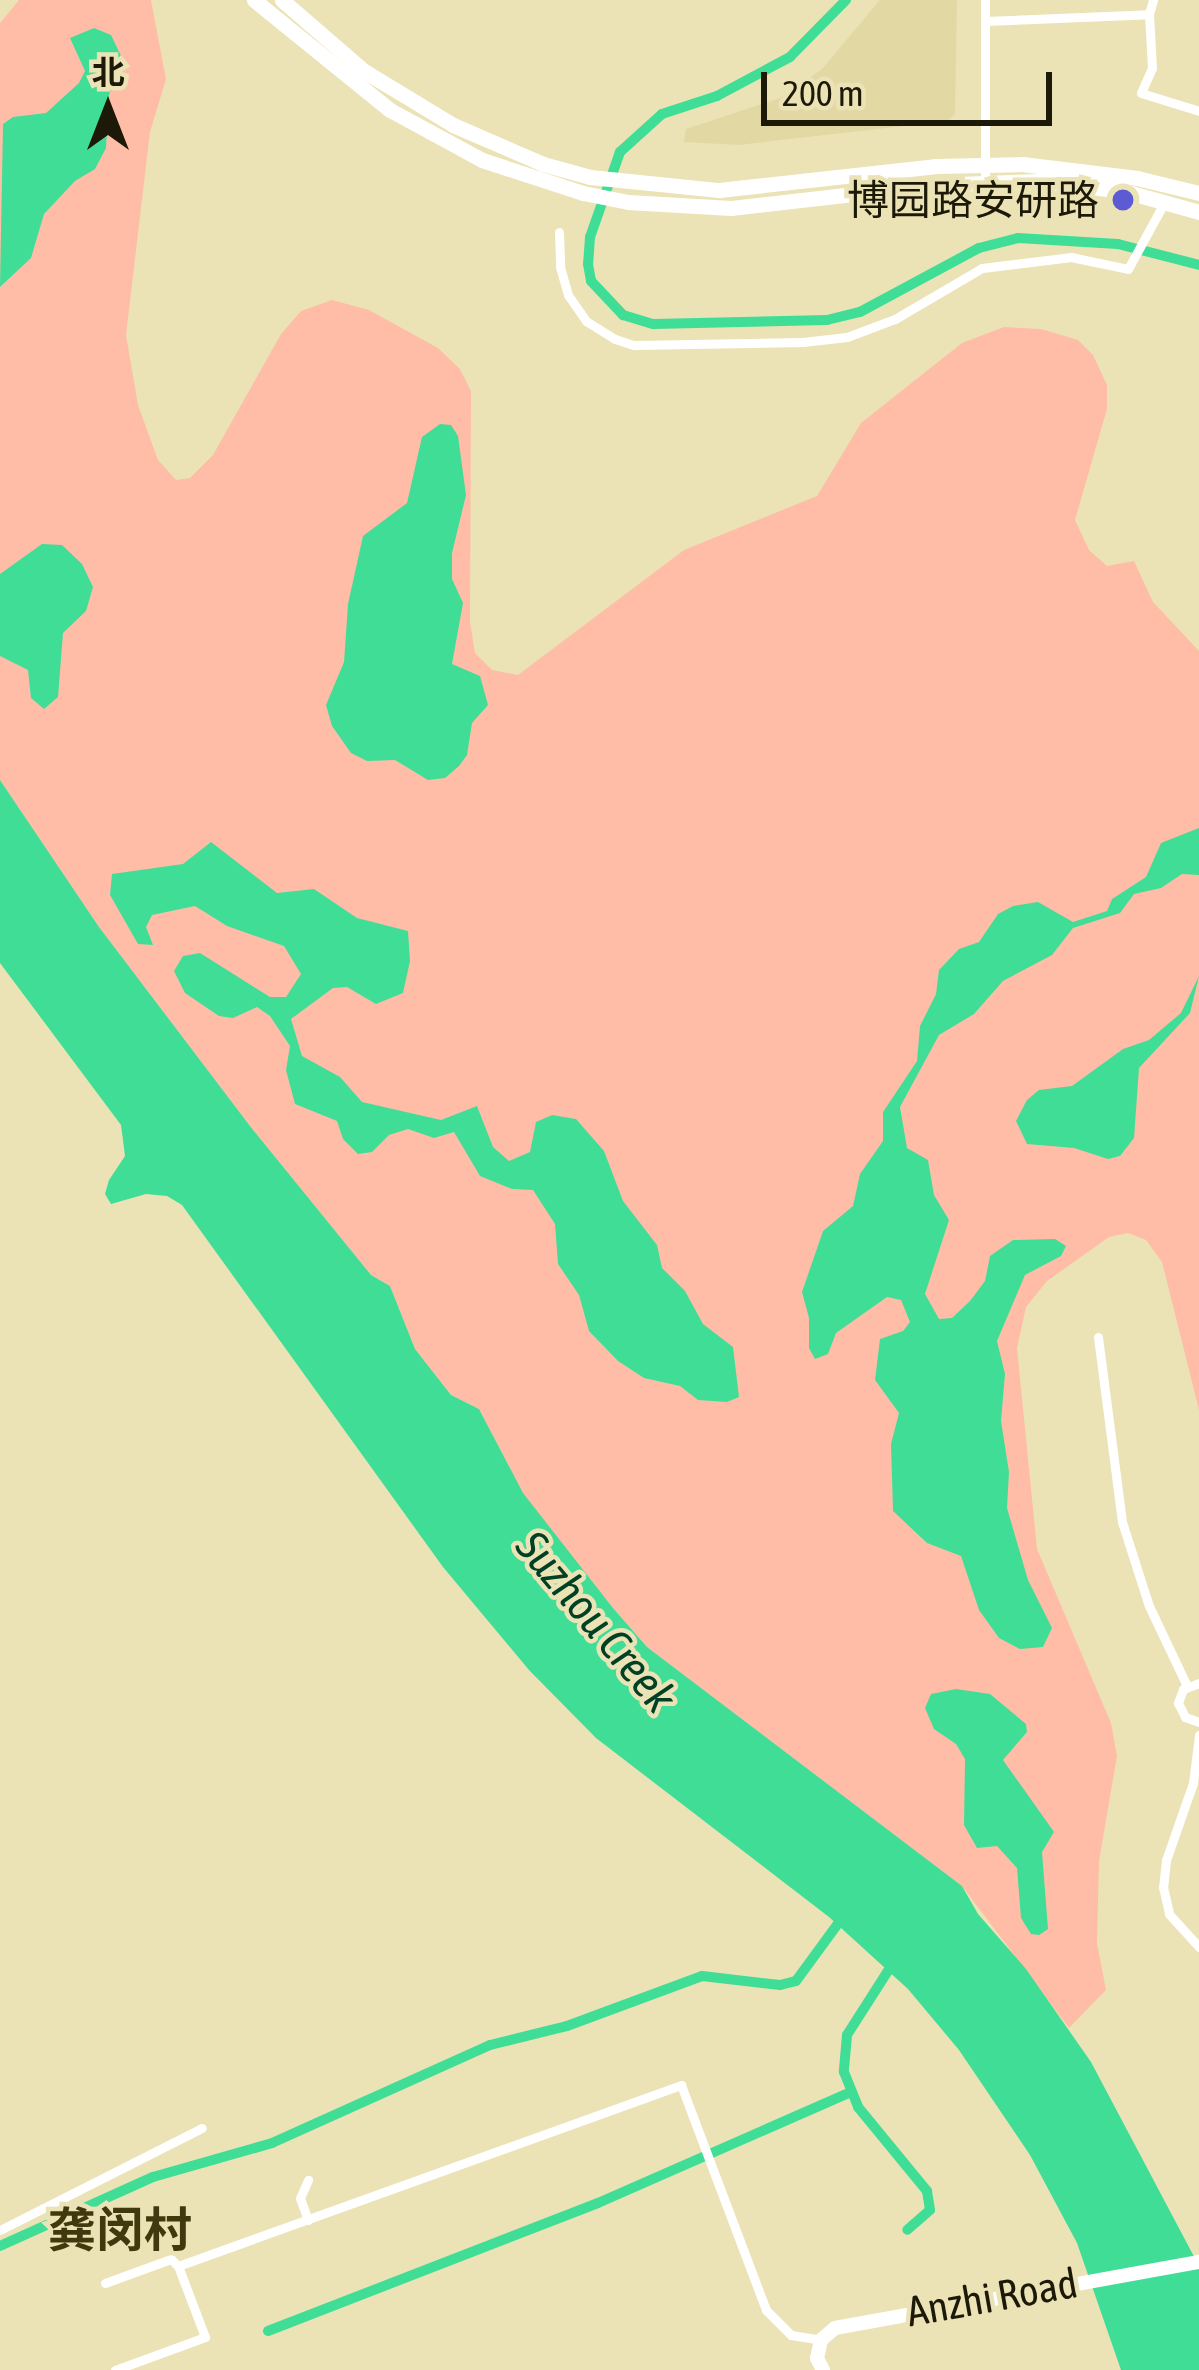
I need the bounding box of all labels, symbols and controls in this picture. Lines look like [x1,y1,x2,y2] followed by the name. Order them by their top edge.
[48,48,168,168] north arrow
[767,48,1058,122] scale bar
[92,53,125,91] text: 北
[782,72,864,114] text: 200 m
[847,175,1099,225] place label: 博园路安研路
[1110,187,1136,213] marker: 博园路安研路
[505,1521,687,1723] water label: Suzhou Creek
[48,2201,192,2259] district label: 龚闵村
[903,2257,1081,2337] street label: Anzhi Road

